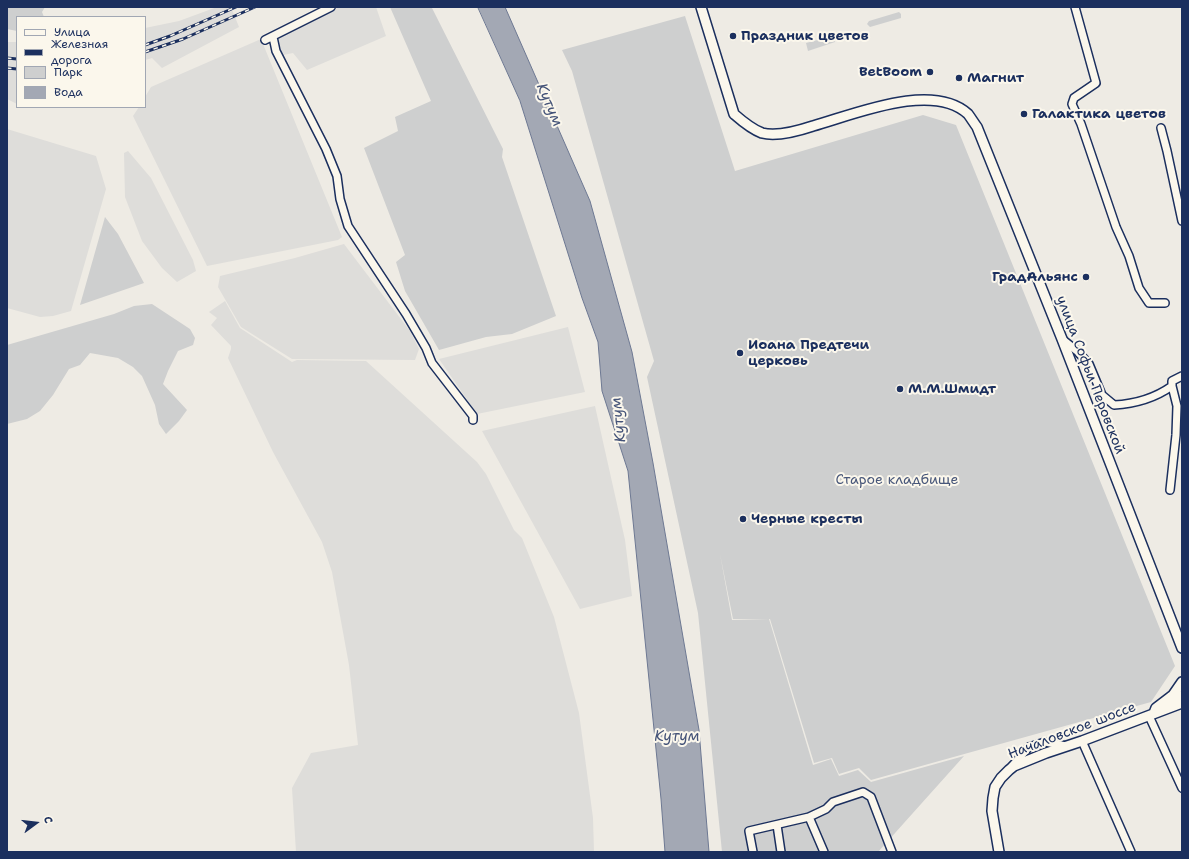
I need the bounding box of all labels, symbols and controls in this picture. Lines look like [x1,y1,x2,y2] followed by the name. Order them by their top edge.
[16,16,146,108] legend
[54,24,90,40] text: Улица
[741,28,869,44] place label: Праздник цветов
[728,31,738,41] marker: Праздник цветов
[51,36,108,68] text: Железная дорога
[54,64,82,80] text: Парк
[859,64,922,80] place label: BetBoom
[925,67,935,77] marker: BetBoom
[967,70,1024,86] place label: Магнит
[954,73,964,83] marker: Магнит
[532,81,566,129] water label: Кутум
[54,84,83,100] text: Вода
[1032,106,1166,122] place label: Галактика цветов
[1019,109,1029,119] marker: Галактика цветов
[992,269,1078,285] place label: ГрадАльянс
[1081,272,1091,282] marker: ГрадАльянс
[1052,293,1128,457] street label: улица Софьи Перовской
[748,337,869,370] place label: Иоана Предтечи церковь
[735,348,745,358] marker: Иоана Предтечи церковь
[908,381,996,397] place label: М.М.Шмидт
[895,384,905,394] marker: М.М.Шмидт
[608,397,630,443] water label: Кутум
[835,472,959,488] park label: Старое кладбище
[751,511,863,527] place label: Черные кресты
[738,514,748,524] marker: Черные кресты
[1006,699,1138,763] street label: Началовское шоссе
[654,728,700,746] water label: Кутум
[16,803,56,843] north arrow
[40,815,56,825] text: С

